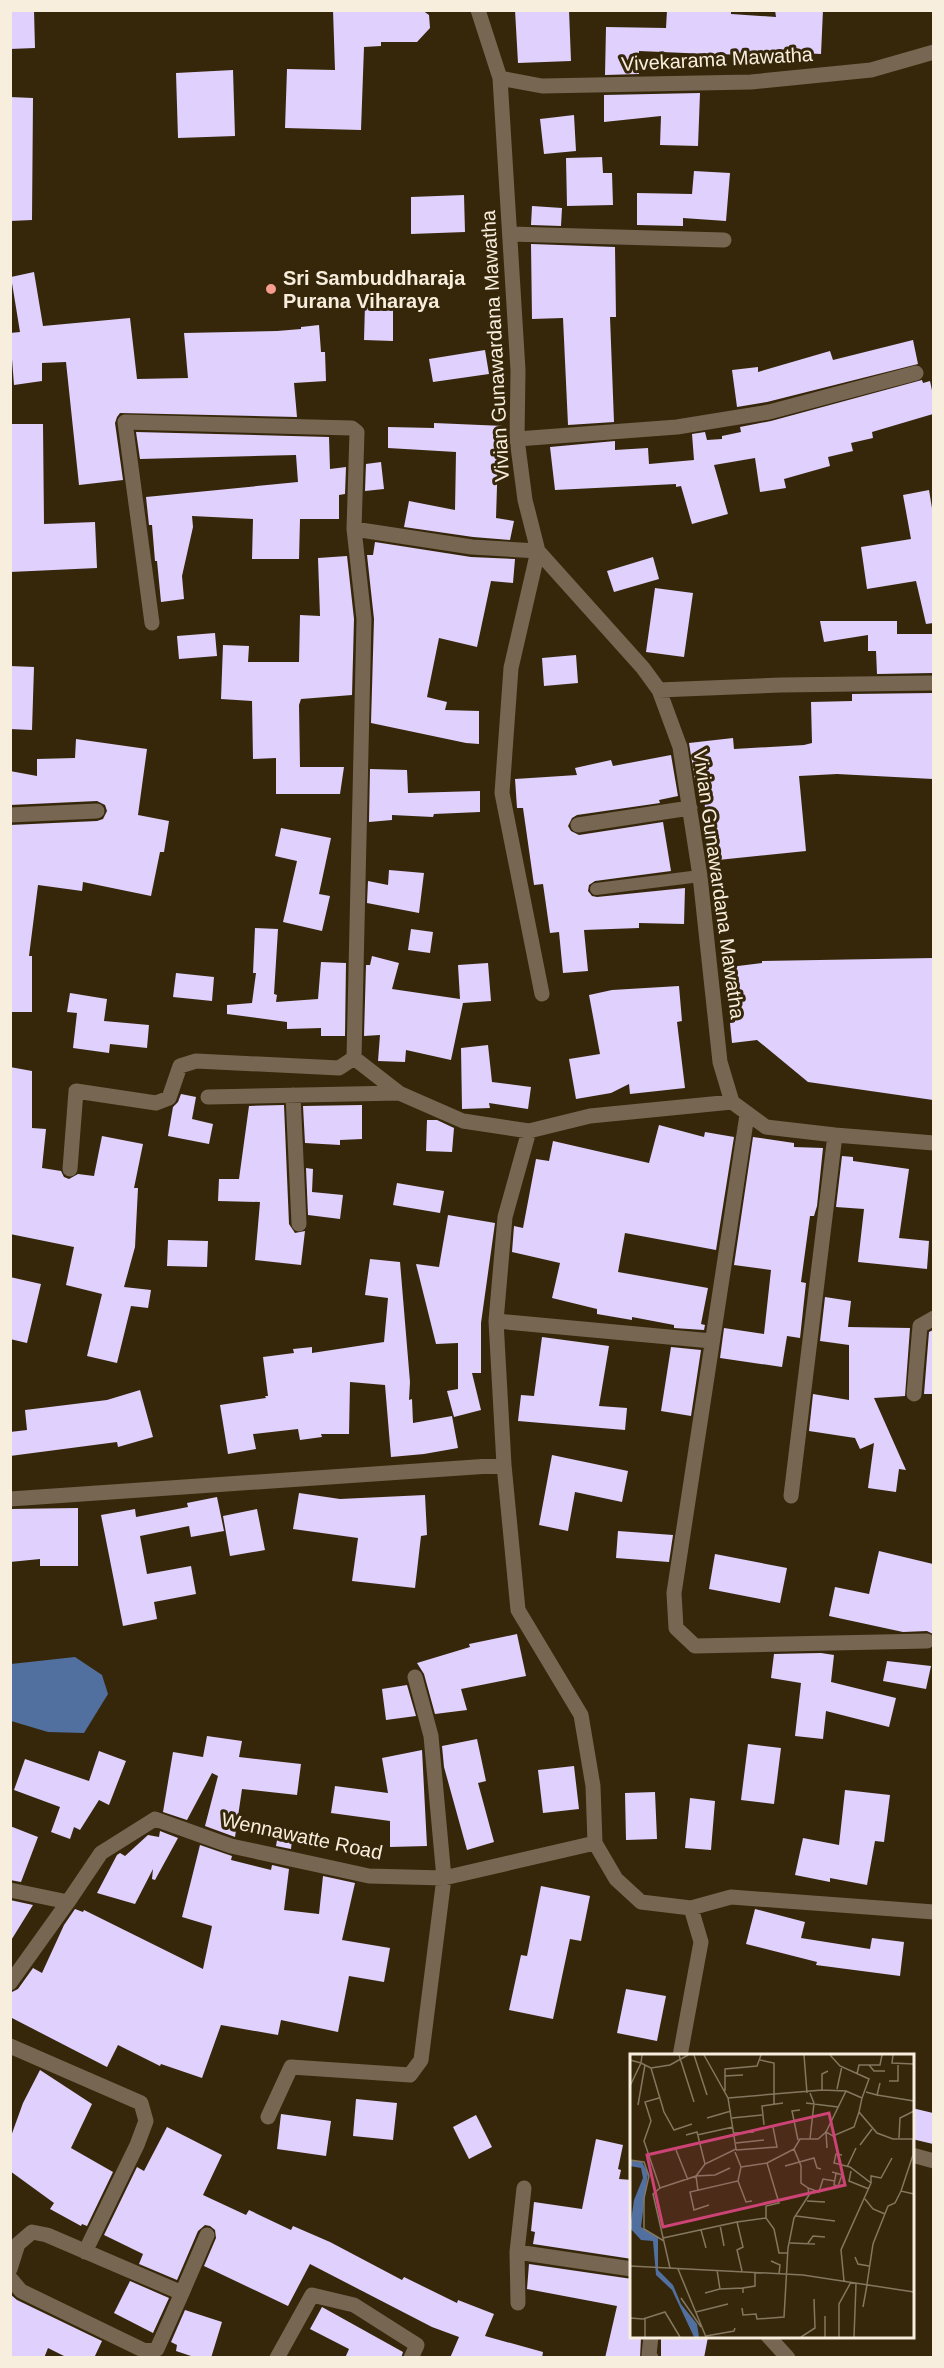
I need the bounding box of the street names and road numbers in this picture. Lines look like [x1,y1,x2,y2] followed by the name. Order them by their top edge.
[621,43,814,75] street label: Vivekarama Mawatha
[477,209,513,482] street label: Vivian Gunawardana Mawatha
[689,748,749,1021] street label: Vivian Gunawardana Mawatha
[219,1808,385,1864] street label: Wennawatte Road

